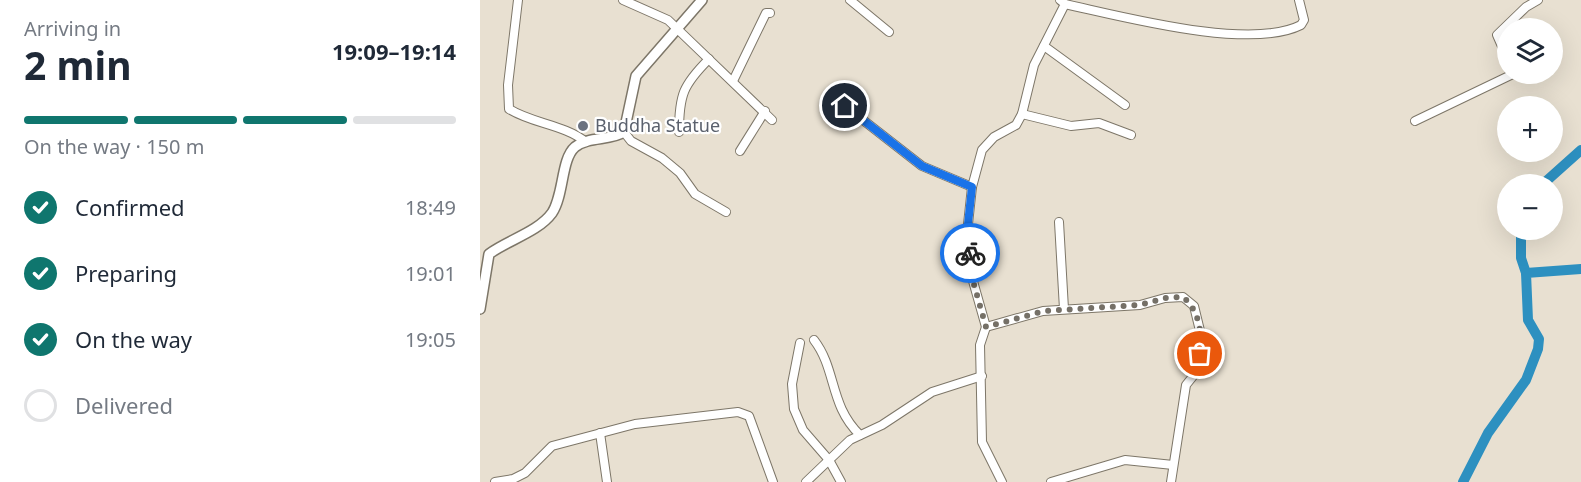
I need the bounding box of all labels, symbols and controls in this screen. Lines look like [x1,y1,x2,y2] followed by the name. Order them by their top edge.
[24,15,121,42] text: Arriving in
[1497,18,1563,240] map controls
[1497,18,1563,84] button: layers
[332,36,456,66] text: 19:09–19:14
[24,38,131,91] text: 2 min
[819,80,870,131] pin
[828,89,861,122] icon: home
[1497,96,1563,162] button: +
[595,113,720,137] place label: Buddha Statue
[576,119,590,133] marker: Buddha Statue
[24,133,204,160] text: On the way · 150 m
[1497,174,1563,240] button: −
[24,191,57,224] icon: check
[75,192,185,222] text: Confirmed
[405,194,456,221] text: 18:49
[940,223,1000,283] courier
[954,237,987,270] icon: bike
[24,257,57,290] icon: check
[75,258,177,288] text: Preparing
[405,260,456,287] text: 19:01
[24,323,57,356] icon: check
[75,324,192,354] text: On the way
[405,326,456,353] text: 19:05
[1174,328,1225,379] pin
[1183,337,1216,370] icon: bag
[75,390,173,420] text: Delivered

